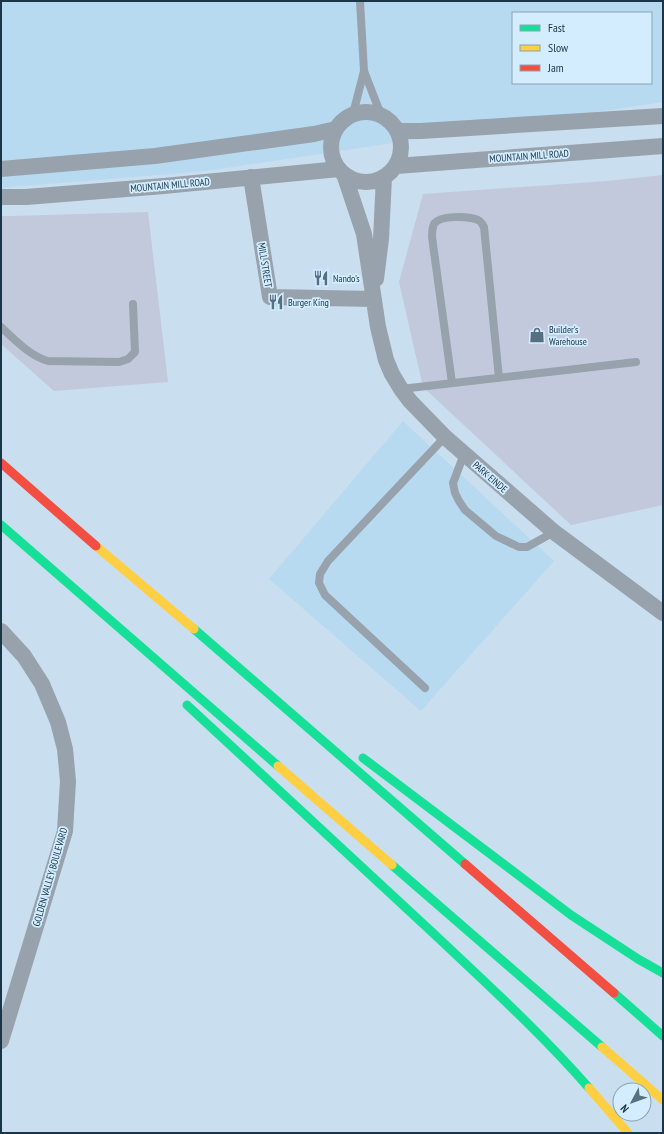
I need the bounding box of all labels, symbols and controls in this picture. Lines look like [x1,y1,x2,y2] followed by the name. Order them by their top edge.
[512,12,652,84] legend
[548,20,566,35] text: Fast
[548,40,569,55] text: Slow
[547,60,564,75] text: Jam
[489,147,569,165] street label: MOUNTAIN MILL ROAD
[130,175,210,195] street label: MOUNTAIN MILL ROAD
[255,242,275,289] street label: MILL STREET
[312,269,330,287] restaurant icon: Nando's
[333,272,360,285] place label: Nando's
[267,293,285,311] restaurant icon: Burger King
[288,296,329,309] place label: Burger King
[549,323,587,348] place label: Builder's Warehouse
[528,326,546,344] shop icon: Builder's Warehouse
[470,458,510,496] street label: PARK EINDE
[30,826,70,928] street label: GOLDEN VALLEY BOULEVARD
[612,1082,652,1122] north arrow
[617,1102,632,1115] text: N

